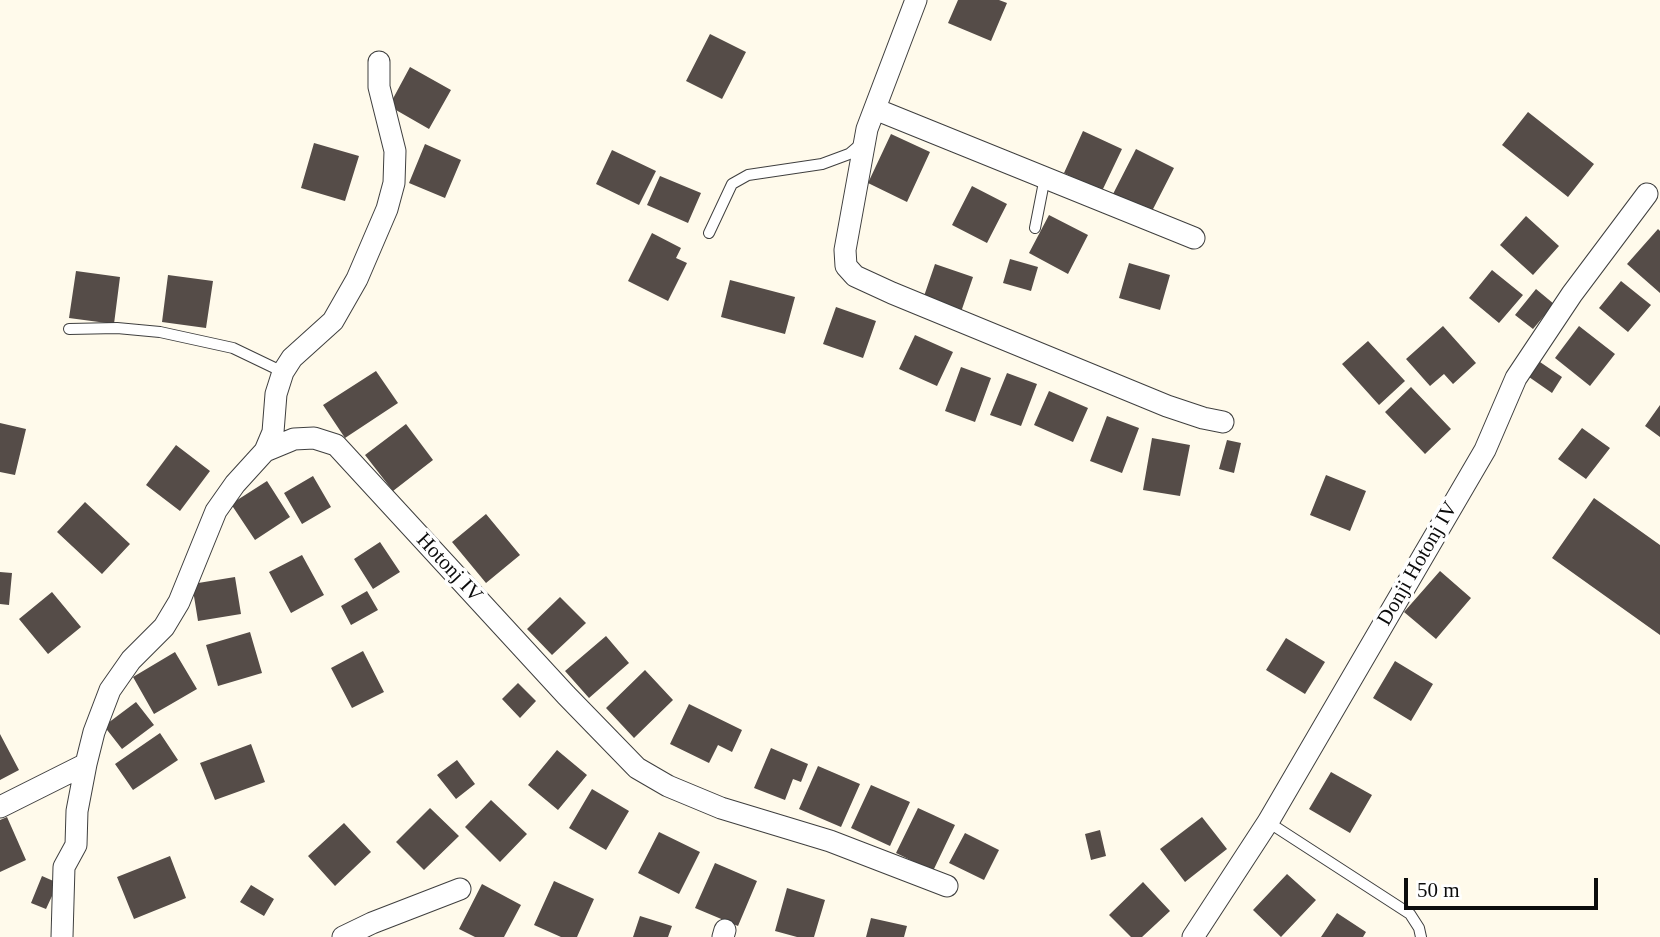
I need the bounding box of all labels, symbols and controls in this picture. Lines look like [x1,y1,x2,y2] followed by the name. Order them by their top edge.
[1372,498,1464,630] street label: Donji Hotonj IV
[411,528,487,608] street label: Hotonj IV
[1408,864,1602,908] scale bar
[1417,878,1460,902] text: 50 m

